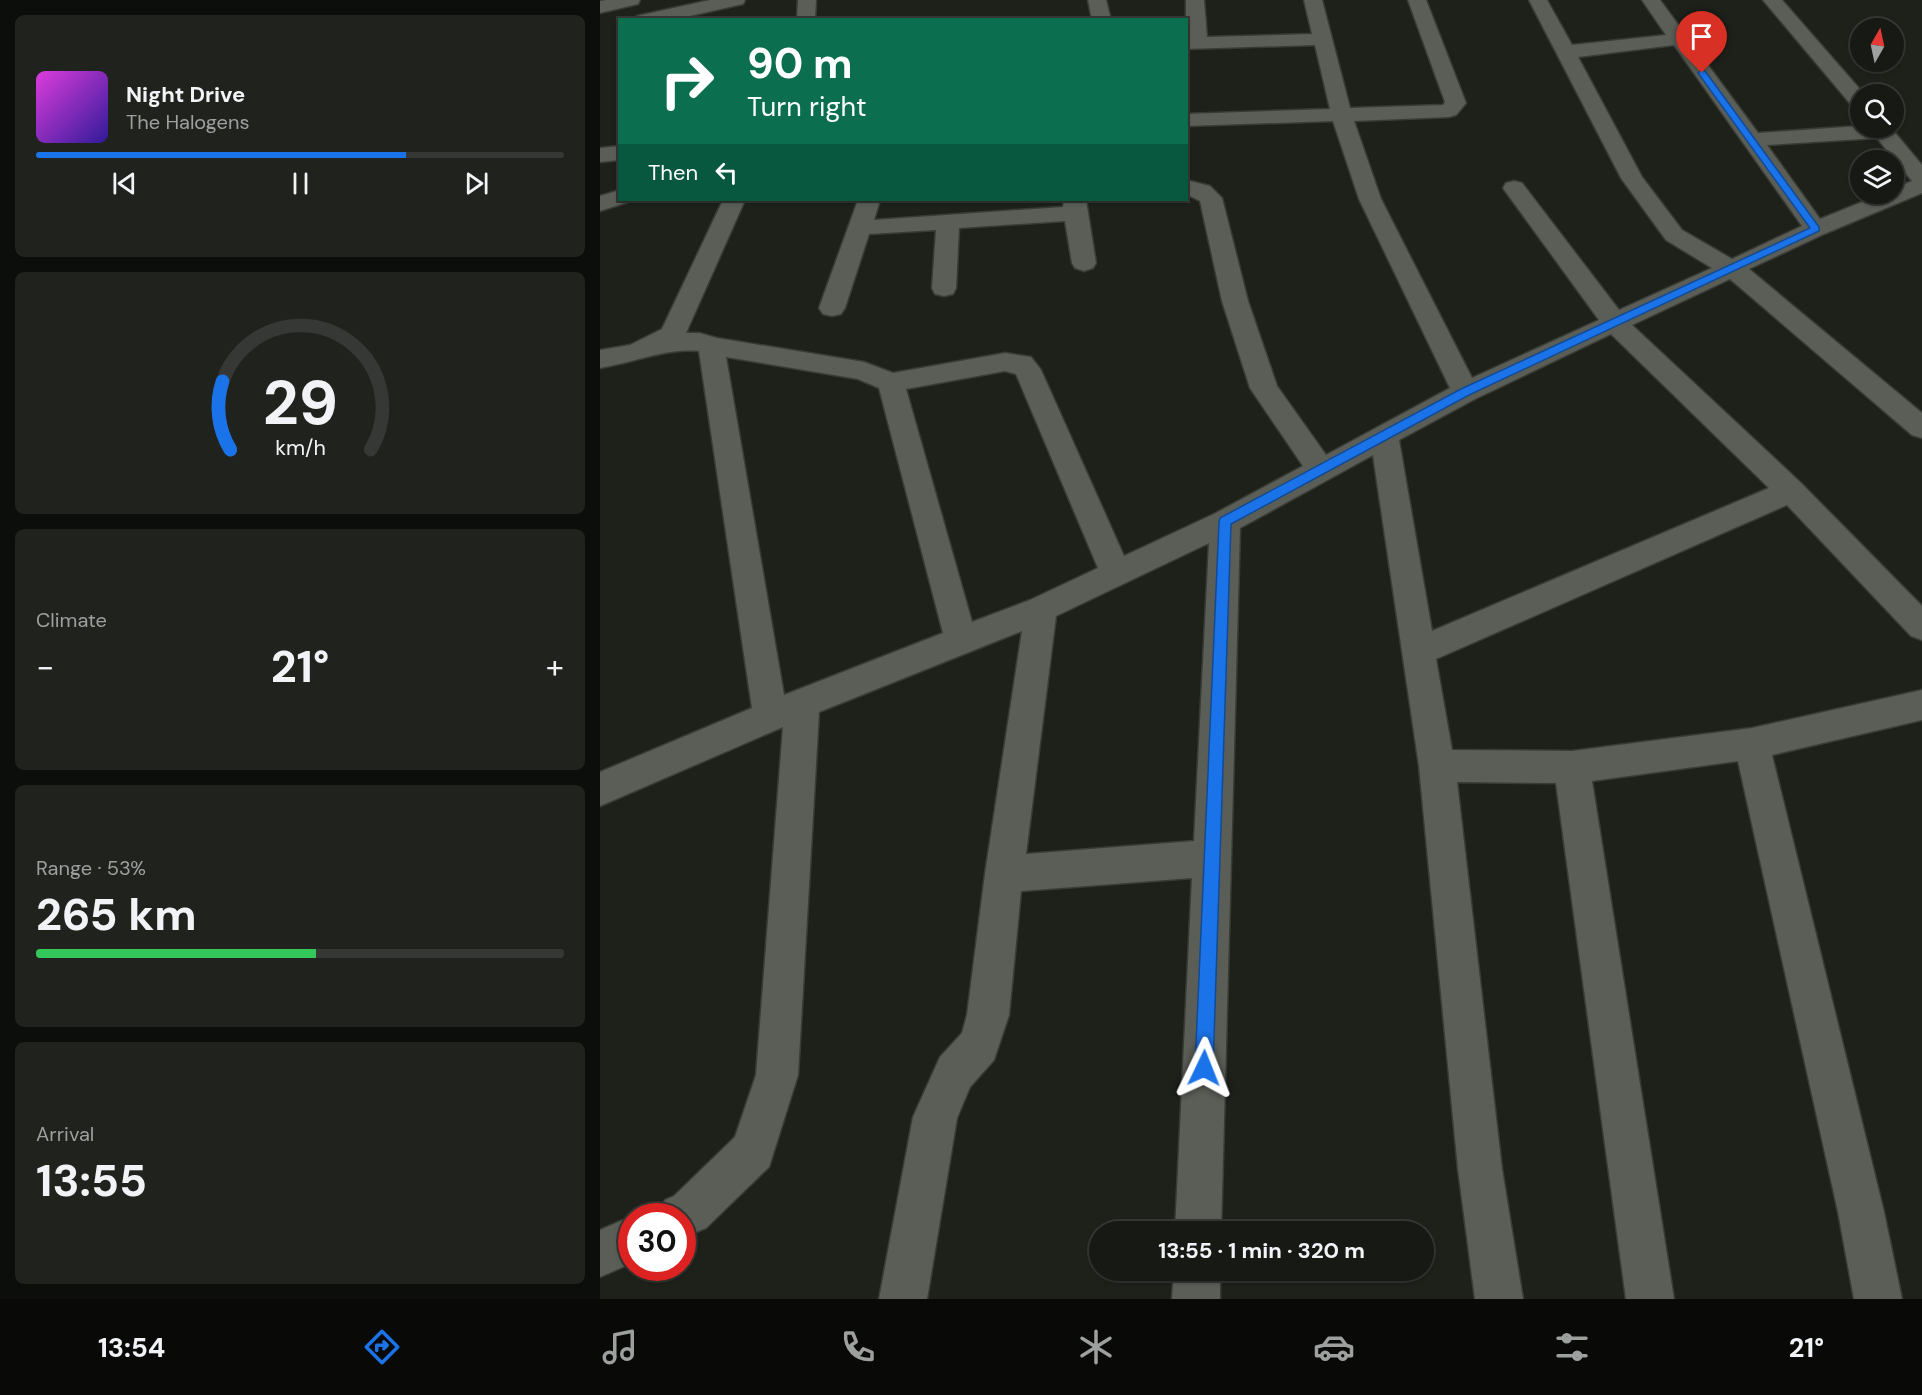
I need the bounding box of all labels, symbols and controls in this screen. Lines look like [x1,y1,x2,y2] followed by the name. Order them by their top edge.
[1676,11,1727,73] pin
[1850,18,1904,72] north arrow
[1850,18,1904,204] map controls
[1685,20,1718,53] icon: arrive
[747,36,853,91] text: 90 m
[648,42,726,120] icon: right
[126,80,245,109] text: Night Drive
[1850,84,1904,138] button: search
[747,89,867,124] text: Turn right
[126,109,249,135] text: The Halogens
[1850,150,1904,204] button: layers
[710,156,743,189] icon: left
[648,158,698,187] text: Then
[108,167,141,200] icon: previous
[284,167,317,200] icon: pause
[460,167,493,200] icon: next
[262,362,338,443] text: 29
[275,434,325,462] text: km/h
[36,607,107,633] text: Climate
[271,637,329,696] text: 21°
[36,645,54,688] text: −
[546,645,564,688] text: +
[36,855,146,881] text: Range · 53%
[36,885,197,944] text: 265 km
[1172,1036,1236,1100] position arrow
[36,1121,94,1147] text: Arrival
[36,1151,147,1210] text: 13:55
[618,1203,696,1281] speed limit sign: 30
[1158,1236,1365,1265] text: 13:55 · 1 min · 320 m
[361,1326,403,1368] icon: directions
[599,1326,641,1368] icon: music
[837,1326,879,1368] icon: phone
[1075,1326,1117,1368] icon: climate
[1313,1326,1355,1368] icon: car
[1551,1326,1593,1368] icon: filters
[98,1330,165,1365] text: 13:54
[1789,1330,1824,1365] text: 21°

